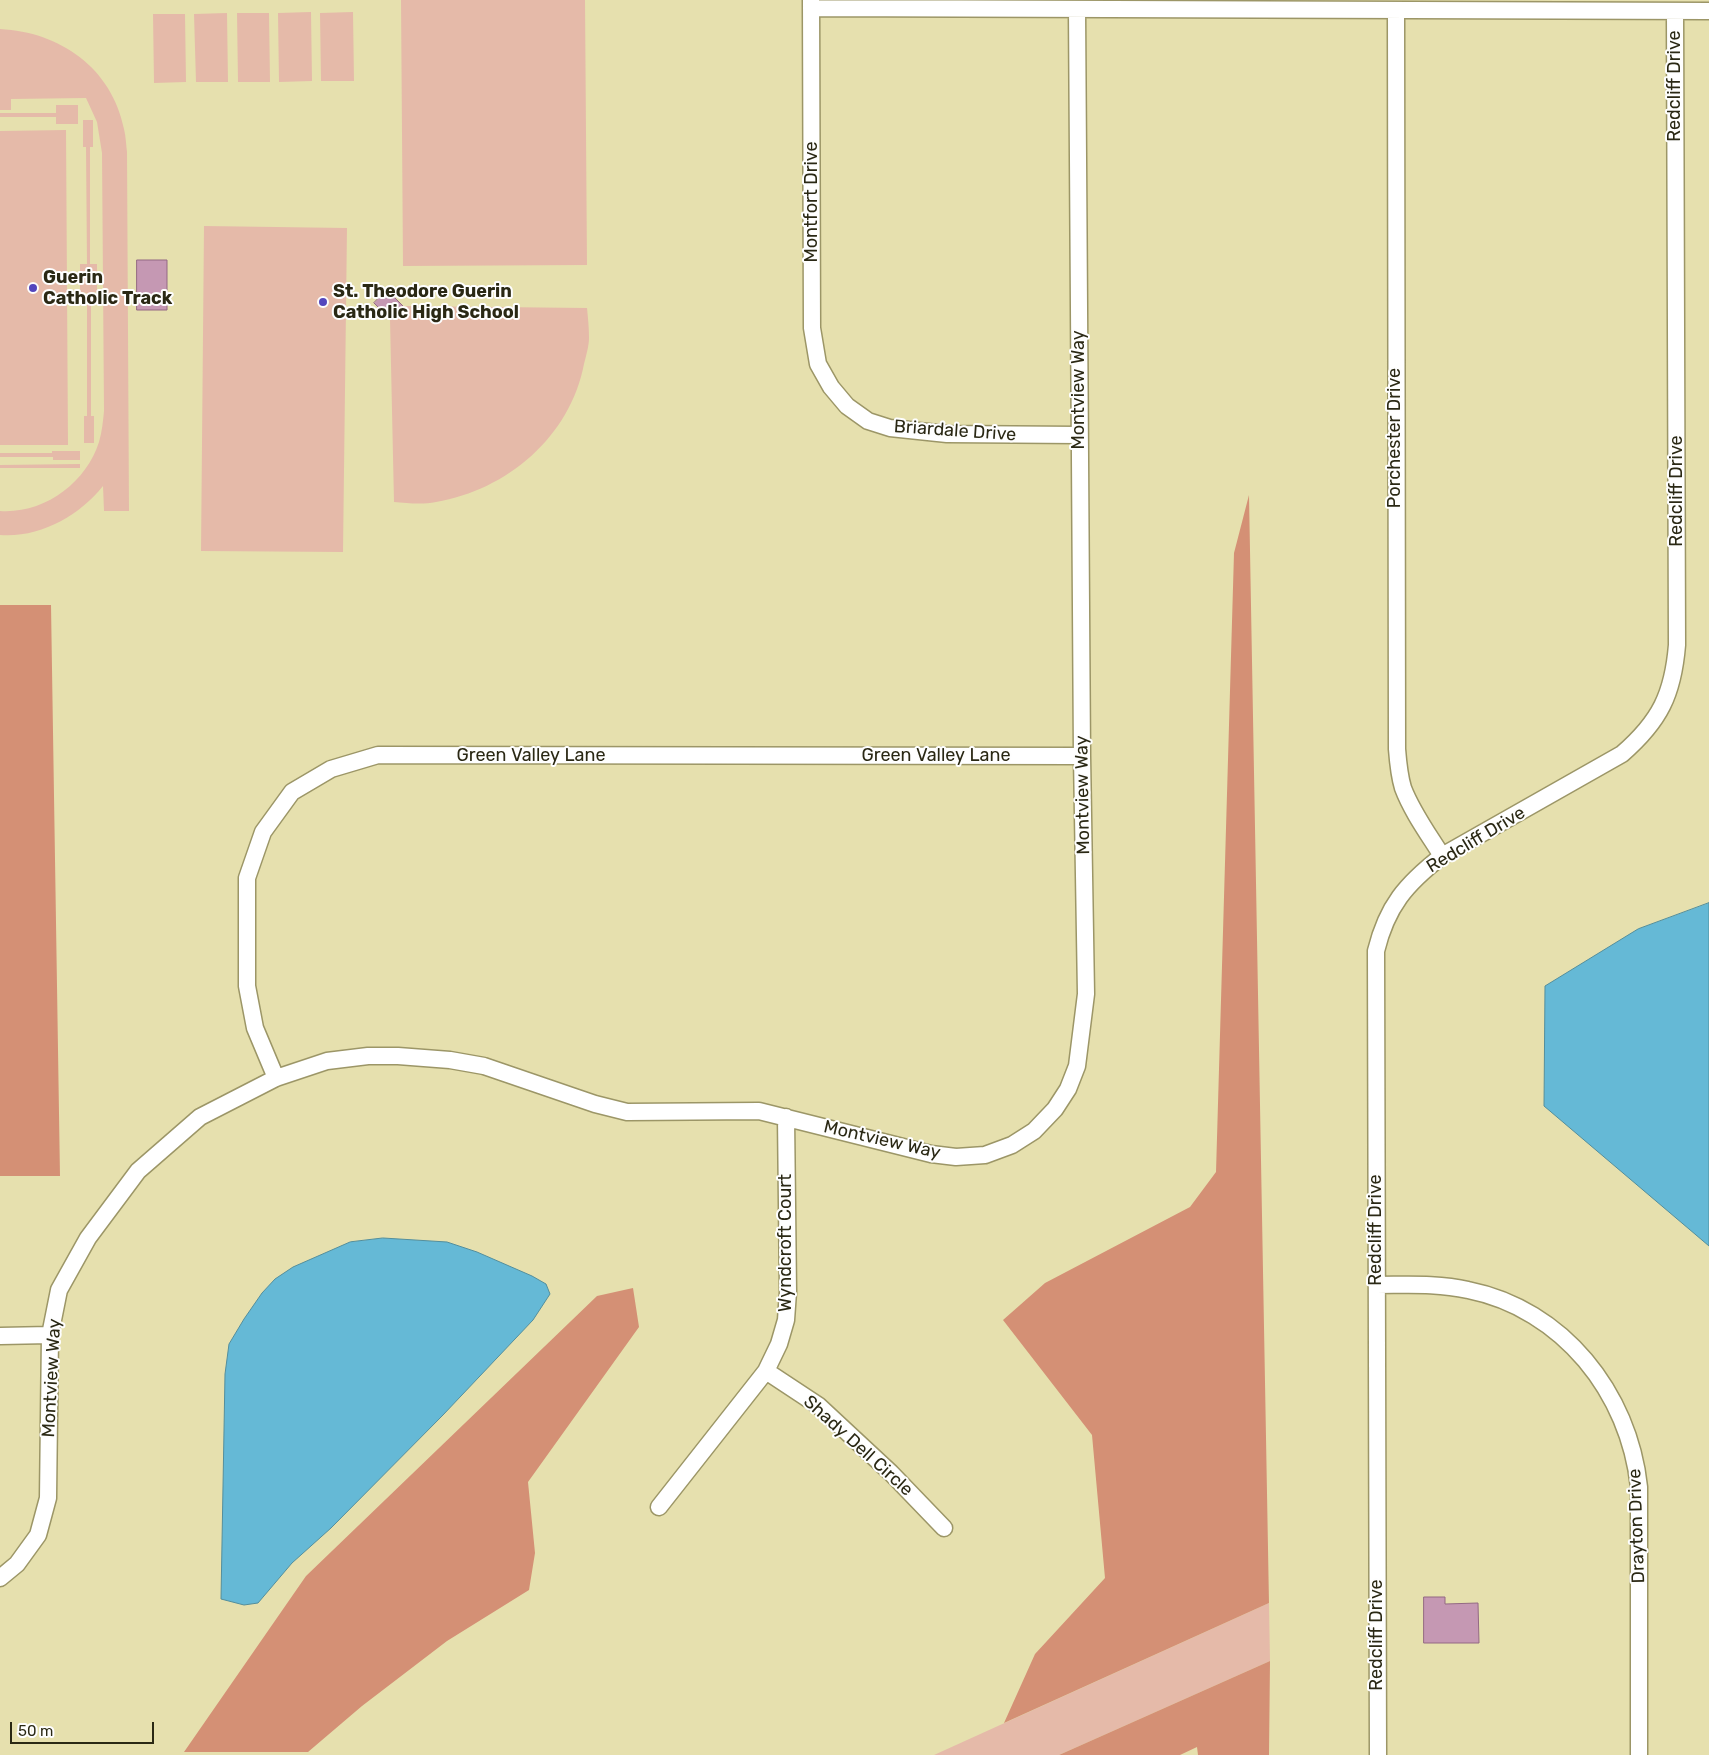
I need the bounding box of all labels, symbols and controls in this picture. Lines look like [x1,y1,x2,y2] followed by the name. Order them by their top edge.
[1664,30,1686,142] street label: Redcliff Drive
[801,141,823,263] street label: Montfort Drive
[43,267,172,310] place label: Guerin Catholic Track
[333,281,519,324] place label: St. Theodore Guerin Catholic High School
[27,282,39,294] marker: Guerin Catholic Track
[317,296,329,308] marker: St. Theodore Guerin Catholic High School
[1068,330,1090,450] street label: Montview Way
[1384,368,1406,508] street label: Porchester Drive
[893,416,1017,446] street label: Briardale Drive
[1666,435,1688,547] street label: Redcliff Drive
[1071,735,1095,855] street label: Montview Way
[457,745,605,767] street label: Green Valley Lane
[862,745,1010,767] street label: Green Valley Lane
[1423,802,1529,878] street label: Redcliff Drive
[822,1116,942,1164] street label: Montview Way
[775,1174,797,1312] street label: Wyndcroft Court
[1365,1174,1387,1286] street label: Redcliff Drive
[38,1318,66,1438] street label: Montview Way
[799,1391,917,1501] street label: Shady Dell Circle
[1624,1468,1650,1584] street label: Drayton Drive
[1366,1579,1388,1691] street label: Redcliff Drive
[12,1712,156,1744] scale bar
[18,1722,53,1740] text: 50 m

